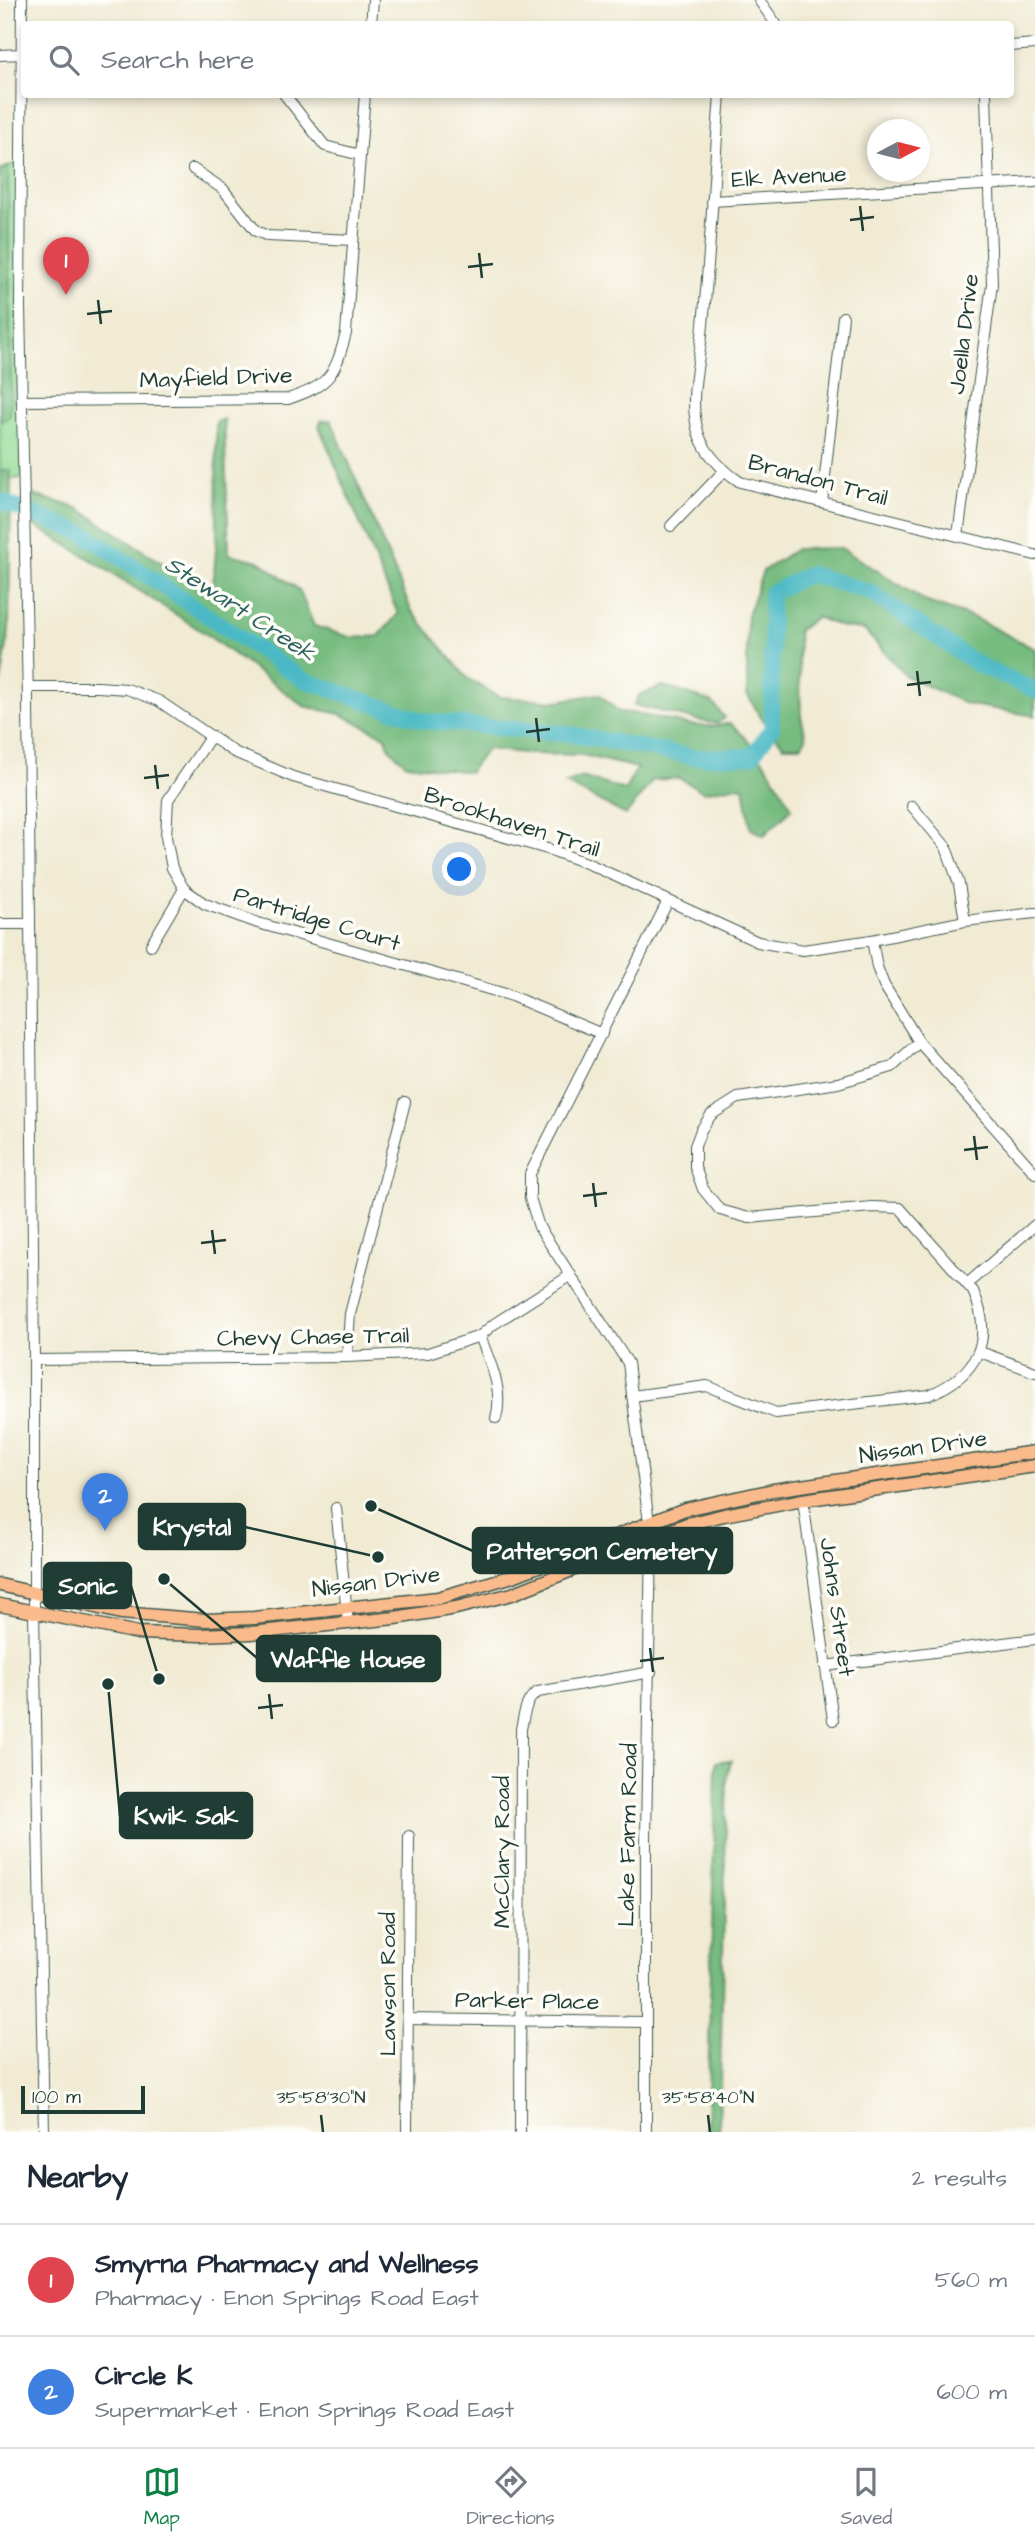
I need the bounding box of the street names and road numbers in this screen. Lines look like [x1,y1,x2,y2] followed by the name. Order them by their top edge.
[731,158,847,196] street label: Elk Avenue
[941,272,987,396] street label: Joella Drive
[139,359,293,398] street label: Mayfield Drive
[745,446,891,514] street label: Brandon Trail
[420,779,604,865] street label: Brookhaven Trail
[229,878,405,961] street label: Partridge Court
[217,1319,409,1356] street label: Chevy Chase Trail
[857,1422,989,1472] street label: Nissan Drive
[811,1536,863,1679] street label: Johns Street
[310,1558,442,1606] street label: Nissan Drive
[610,1743,646,1927] street label: Lake Farm Road
[486,1776,519,1928] street label: McClary Road
[372,1912,404,2056] street label: Lawson Road
[454,1984,600,2018] street label: Parker Place

